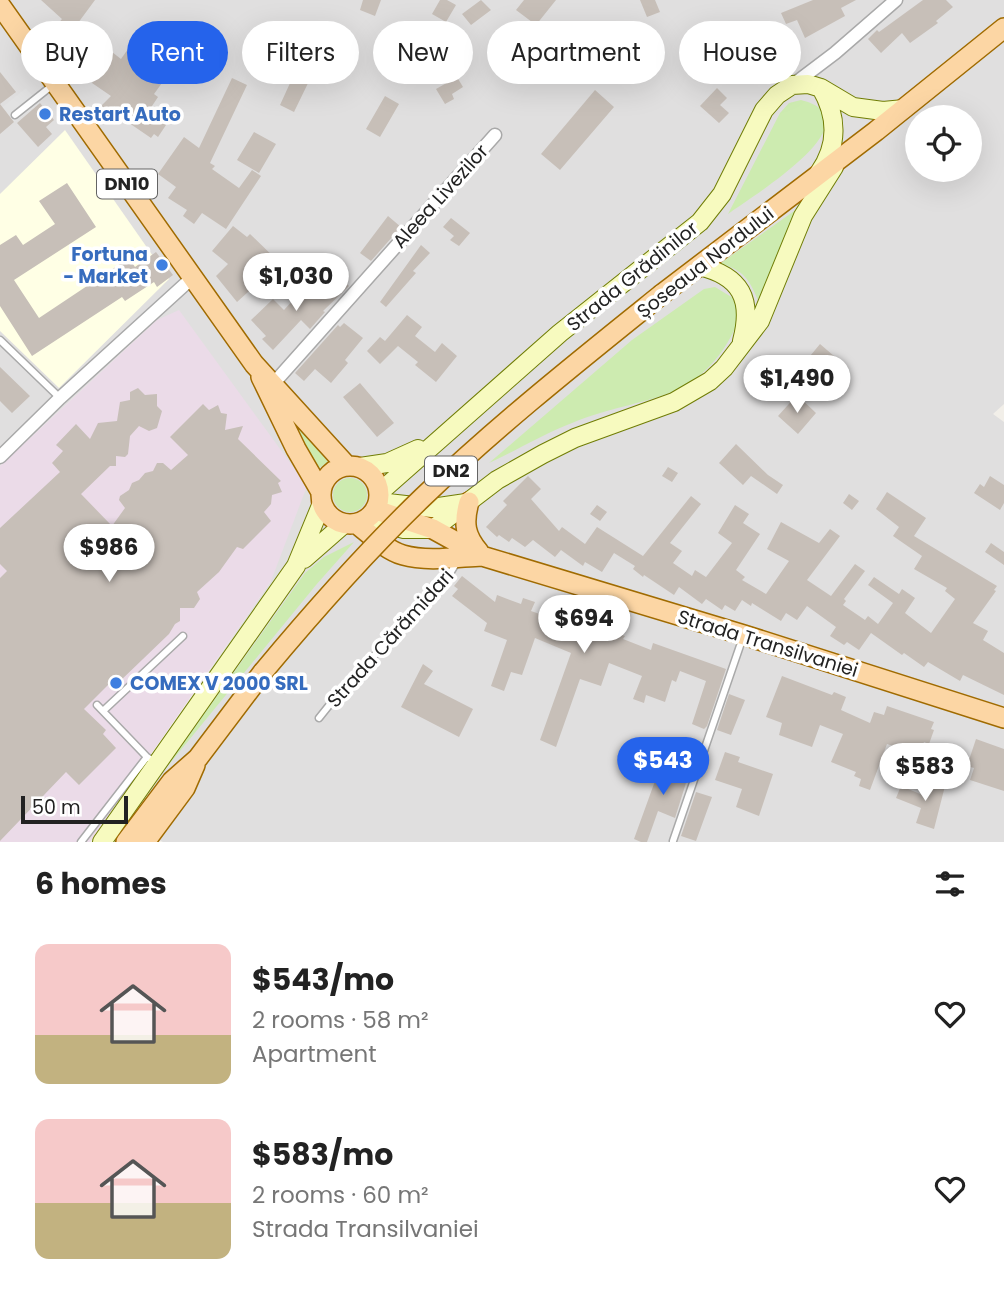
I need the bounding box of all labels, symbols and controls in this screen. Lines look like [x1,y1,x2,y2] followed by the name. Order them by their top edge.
[21,21,113,84] chip: Buy
[127,21,228,84] chip: Rent
[242,21,359,84] chip: Filters
[373,21,473,84] chip: New
[487,21,665,84] chip: Apartment
[679,21,801,84] chip: House
[59,101,181,128] place label: Restart Auto
[905,105,982,182] map controls
[905,105,982,182] button: locate
[37,106,53,122] marker: Restart Auto
[386,138,494,254] street label: Aleea Livezilor
[97,169,157,198] road number: DN10
[631,200,779,324] street label: Șoseaua Nordului
[561,215,704,338] street label: Strada Grădinilor
[63,241,148,290] place label: Fortuna - Market
[239,254,353,313] pin: $1,030
[154,257,170,273] marker: Fortuna - Market
[259,260,333,292] text: $1,030
[740,356,854,415] pin: $1,490
[759,362,835,394] text: $1,490
[425,457,477,486] road number: DN2
[68,524,150,584] pin: $986
[80,531,138,563] text: $986
[321,563,460,713] street label: Strada Cărămidari
[543,596,625,655] pin: $694
[554,602,614,634] text: $694
[674,603,861,684] street label: Strada Transilvaniei
[130,670,308,697] place label: COMEX V 2000 SRL
[108,675,124,691] marker: COMEX V 2000 SRL
[622,738,704,797] pin: $543
[633,744,693,776] text: $543
[884,744,966,803] pin: $583
[896,750,954,782] text: $583
[21,793,128,825] scale bar
[32,794,81,821] text: 50 m
[35,862,167,905] text: 6 homes
[931,865,969,903] icon: filters
[252,958,394,1001] text: $543/mo
[91,972,175,1056] icon: home
[931,995,969,1033] icon: heart
[252,1004,429,1036] text: 2 rooms · 58 m²
[252,1038,377,1070] text: Apartment
[252,1133,393,1176] text: $583/mo
[91,1147,175,1231] icon: home
[931,1170,969,1208] icon: heart
[252,1179,429,1211] text: 2 rooms · 60 m²
[252,1213,479,1245] text: Strada Transilvaniei

